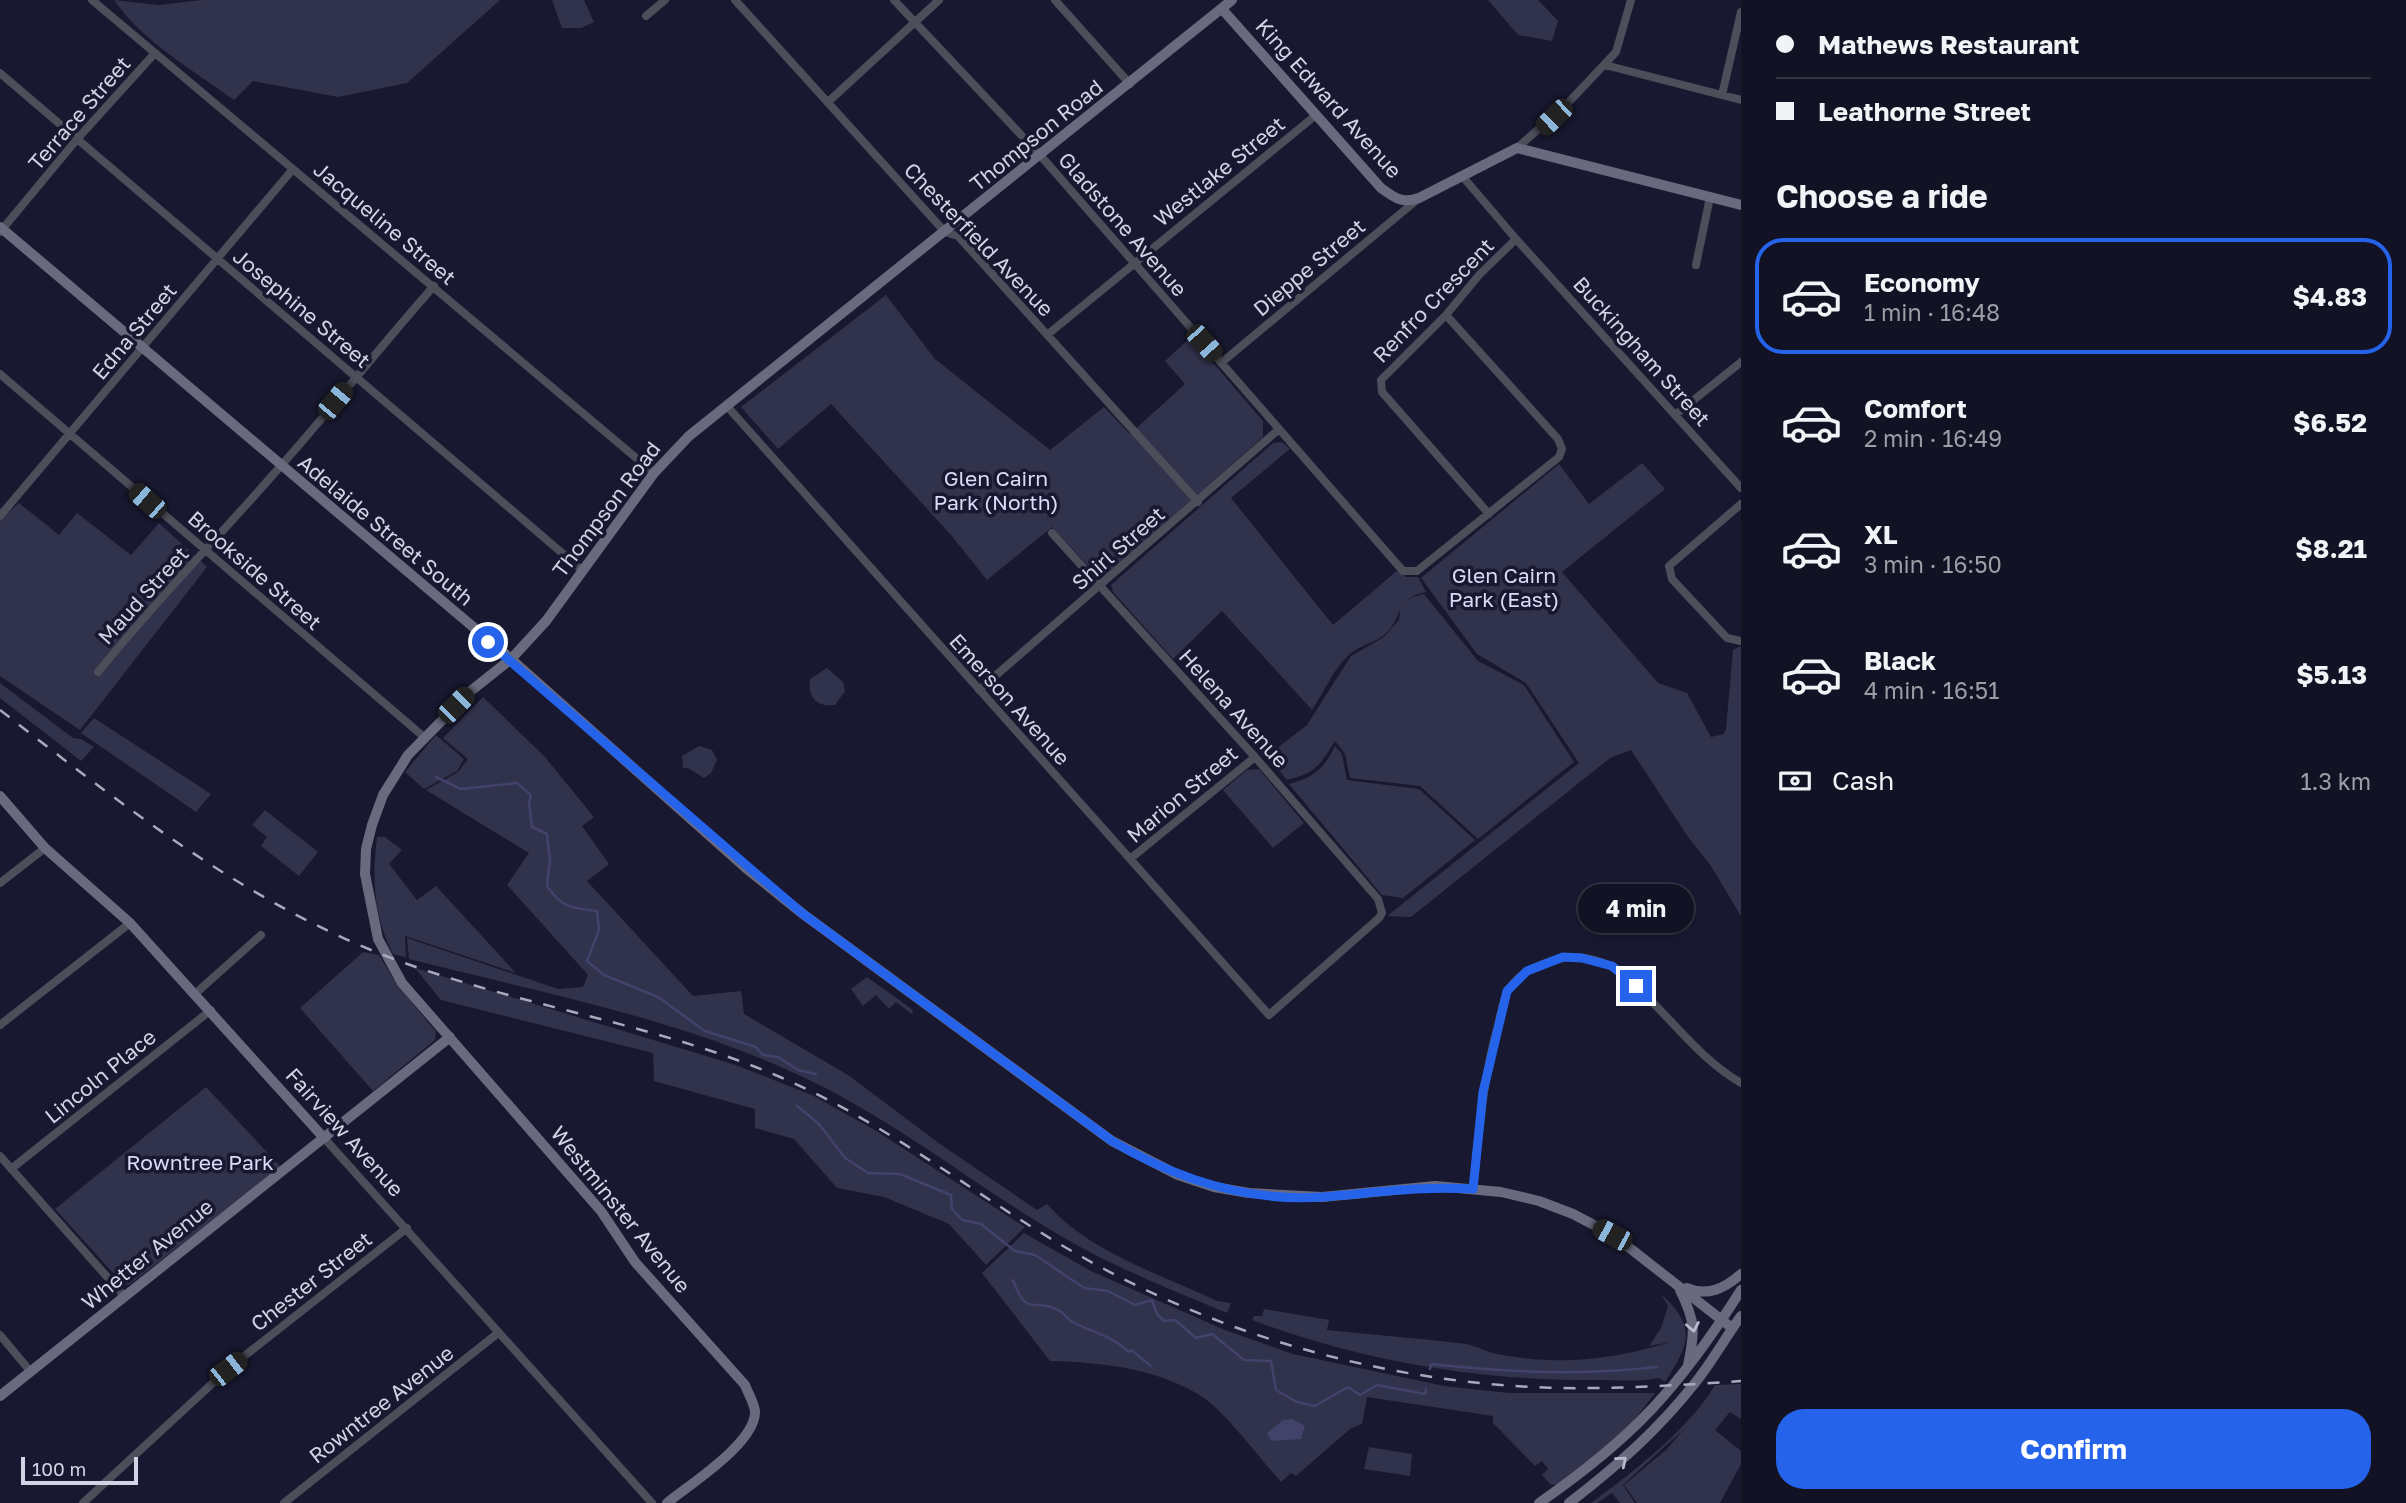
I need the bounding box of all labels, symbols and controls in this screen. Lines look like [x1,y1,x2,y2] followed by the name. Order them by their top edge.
[1251,13,1407,183] street label: King Edward Avenue
[1818,29,2079,60] text: Mathews Restaurant
[22,51,136,175] street label: Terrace Street
[964,73,1108,197] street label: Thompson Road
[1532,95,1577,139] car
[1818,96,2031,127] text: Leathorne Street
[1148,110,1290,232] street label: Westlake Street
[1053,146,1193,302] street label: Gladstone Avenue
[309,156,461,290] street label: Jacqueline Street
[899,157,1059,321] street label: Chesterfield Avenue
[1776,177,1988,215] text: Choose a ride
[1248,213,1370,321] street label: Dieppe Street
[1367,232,1499,368] street label: Renfro Crescent
[228,243,376,373] street label: Josephine Street
[1780,265,1843,328] icon: car
[1864,267,1980,298] text: Economy
[1568,271,1716,431] street label: Buckingham Street
[86,278,182,384] street label: Edna Street
[2293,281,2367,312] text: $4.83
[1864,298,2000,326] text: 1 min · 16:48
[1183,320,1226,366] car
[314,378,357,424] car
[1780,391,1843,454] icon: car
[1864,393,1967,424] text: Comfort
[2293,407,2367,438] text: $6.52
[1864,424,2002,452] text: 2 min · 16:49
[546,436,666,582] street label: Thompson Road
[293,449,479,611] street label: Adelaide Street South
[933,465,1059,515] park label: Glen Cairn Park (North)
[125,479,170,523] car
[1066,501,1170,595] street label: Shirl Street
[183,505,327,635] street label: Brookside Street
[1780,517,1843,580] icon: car
[1864,519,1898,550] text: XL
[2295,533,2367,564] text: $8.21
[92,541,194,649] street label: Maud Street
[1864,550,2002,578] text: 3 min · 16:50
[1449,562,1559,612] park label: Glen Cairn Park (East)
[472,626,504,658] route start
[944,628,1076,770] street label: Emerson Avenue
[1174,643,1294,773] street label: Helena Avenue
[1780,643,1843,706] icon: car
[1864,645,1936,676] text: Black
[2296,659,2367,690] text: $5.13
[1864,676,1999,704] text: 4 min · 16:51
[434,683,479,727] car
[1121,740,1243,848] street label: Marion Street
[1776,762,1814,800] icon: cash
[1832,765,1894,796] text: Cash
[2300,767,2371,795] text: 1.3 km
[1578,884,1694,934] callout: 4 min
[1606,894,1666,922] text: 4 min
[1620,970,1652,1002] route end
[39,1023,161,1129] street label: Lincoln Place
[280,1062,410,1202] street label: Fairview Avenue
[546,1120,696,1298] street label: Westminster Avenue
[126,1149,274,1175] park label: Rowntree Park
[76,1193,218,1315] street label: Whetter Avenue
[1589,1216,1636,1254] car
[245,1226,377,1336] street label: Chester Street
[1684,1321,1699,1333] one-way arrow
[304,1339,458,1469] street label: Rowntree Avenue
[205,1348,252,1390] car
[1776,1409,2371,1489] button: Confirm
[21,1454,138,1486] scale bar
[32,1457,86,1480] text: 100 m
[1614,1457,1627,1469] one-way arrow

